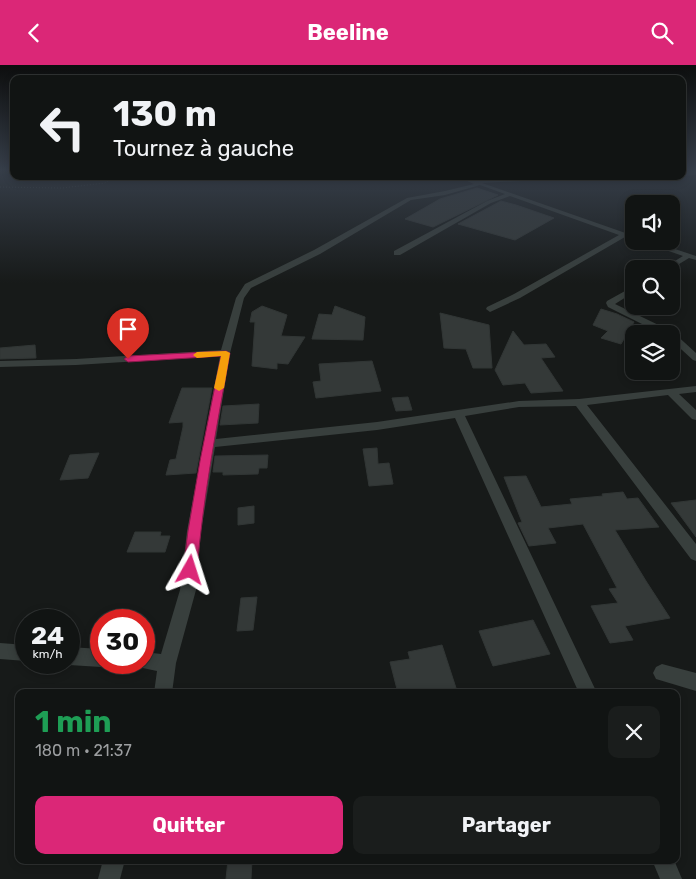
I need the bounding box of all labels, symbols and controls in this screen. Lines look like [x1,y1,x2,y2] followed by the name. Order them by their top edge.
[20,19,48,47] icon: back
[307,19,389,46] text: Beeline
[648,19,676,47] icon: search
[113,93,217,135] text: 130 m
[30,95,95,160] icon: left
[113,135,294,162] text: Tournez à gauche
[625,195,680,380] map controls
[625,195,680,250] button: sound
[625,260,680,315] button: search
[107,308,149,359] pin
[114,315,142,343] icon: arrive
[625,325,680,380] button: layers
[163,543,215,595] position arrow
[90,609,155,674] speed limit sign: 30
[31,621,64,650] text: 24
[33,647,62,661] text: km/h
[35,704,112,740] text: 1 min
[608,706,660,758] button: close
[35,741,132,760] text: 180 m · 21:37
[35,796,343,854] button: Quitter
[353,796,660,854] button: Partager

